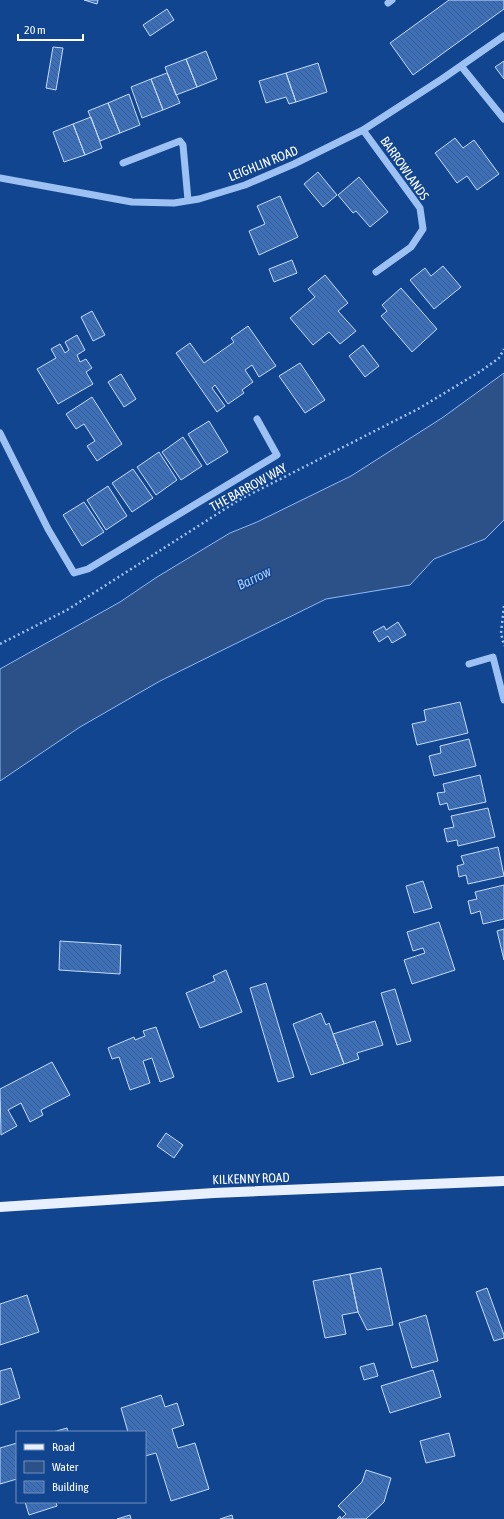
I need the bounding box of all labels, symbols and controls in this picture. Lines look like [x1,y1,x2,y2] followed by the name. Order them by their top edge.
[18,16,83,42] scale bar
[24,23,46,37] text: 20 m
[377,134,432,203] street label: BARROWLANDS
[226,143,300,184] street label: LEIGHLIN ROAD
[207,460,289,515] street label: THE BARROW WAY
[234,563,274,593] water label: Barrow
[212,1170,290,1187] street label: KILKENNY ROAD
[16,1431,146,1503] legend
[52,1440,75,1454] text: Road
[52,1460,79,1474] text: Water
[52,1480,90,1494] text: Building

